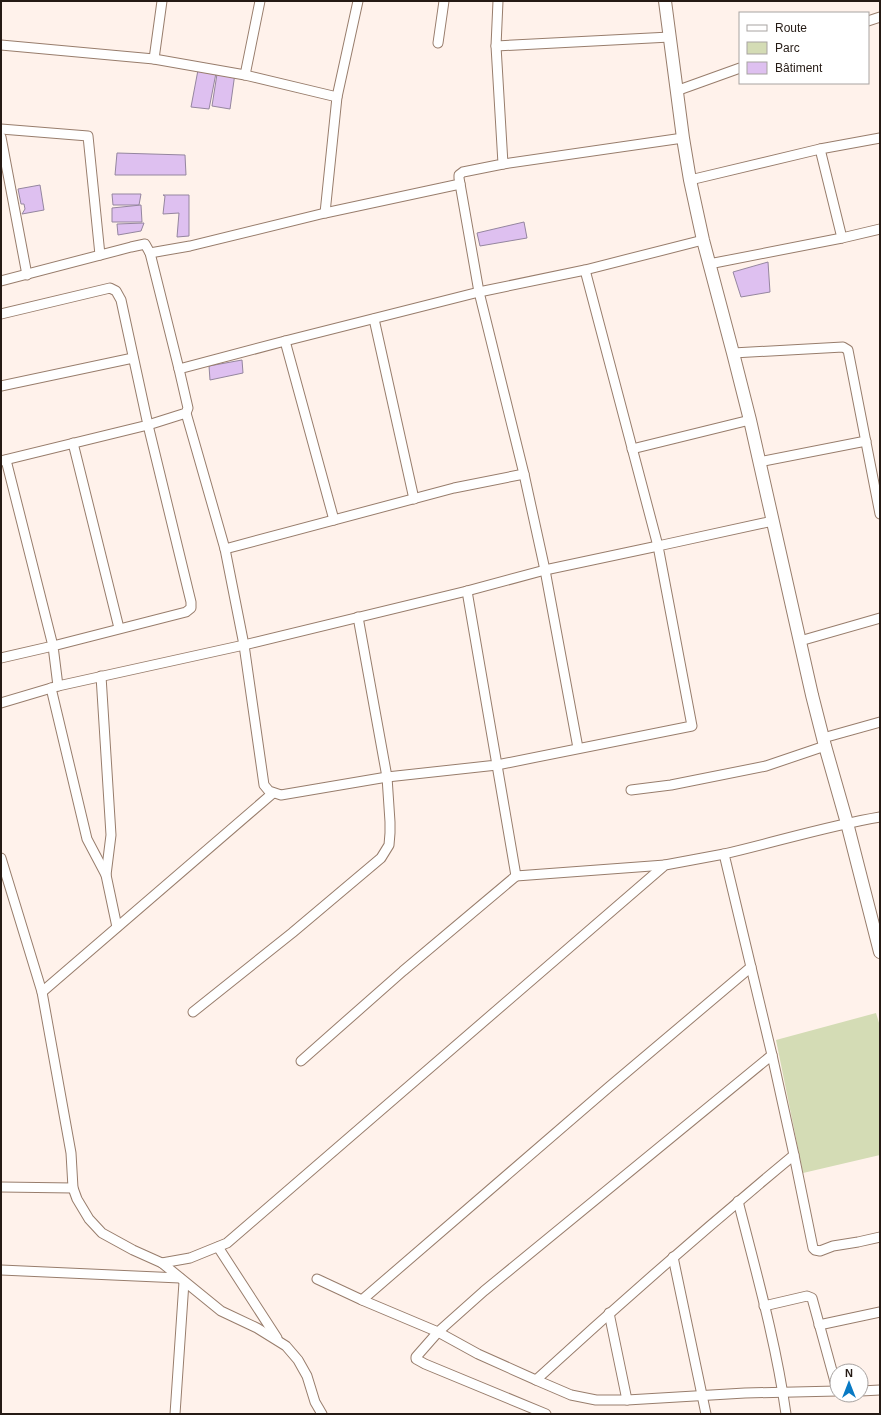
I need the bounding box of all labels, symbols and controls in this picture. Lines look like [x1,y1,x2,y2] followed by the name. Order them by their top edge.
[739,12,869,84] legend
[775,21,807,35] text: Route
[775,41,800,55] text: Parc
[775,61,823,75] text: Bâtiment
[829,1363,869,1403] north arrow
[845,1367,853,1379] text: N

